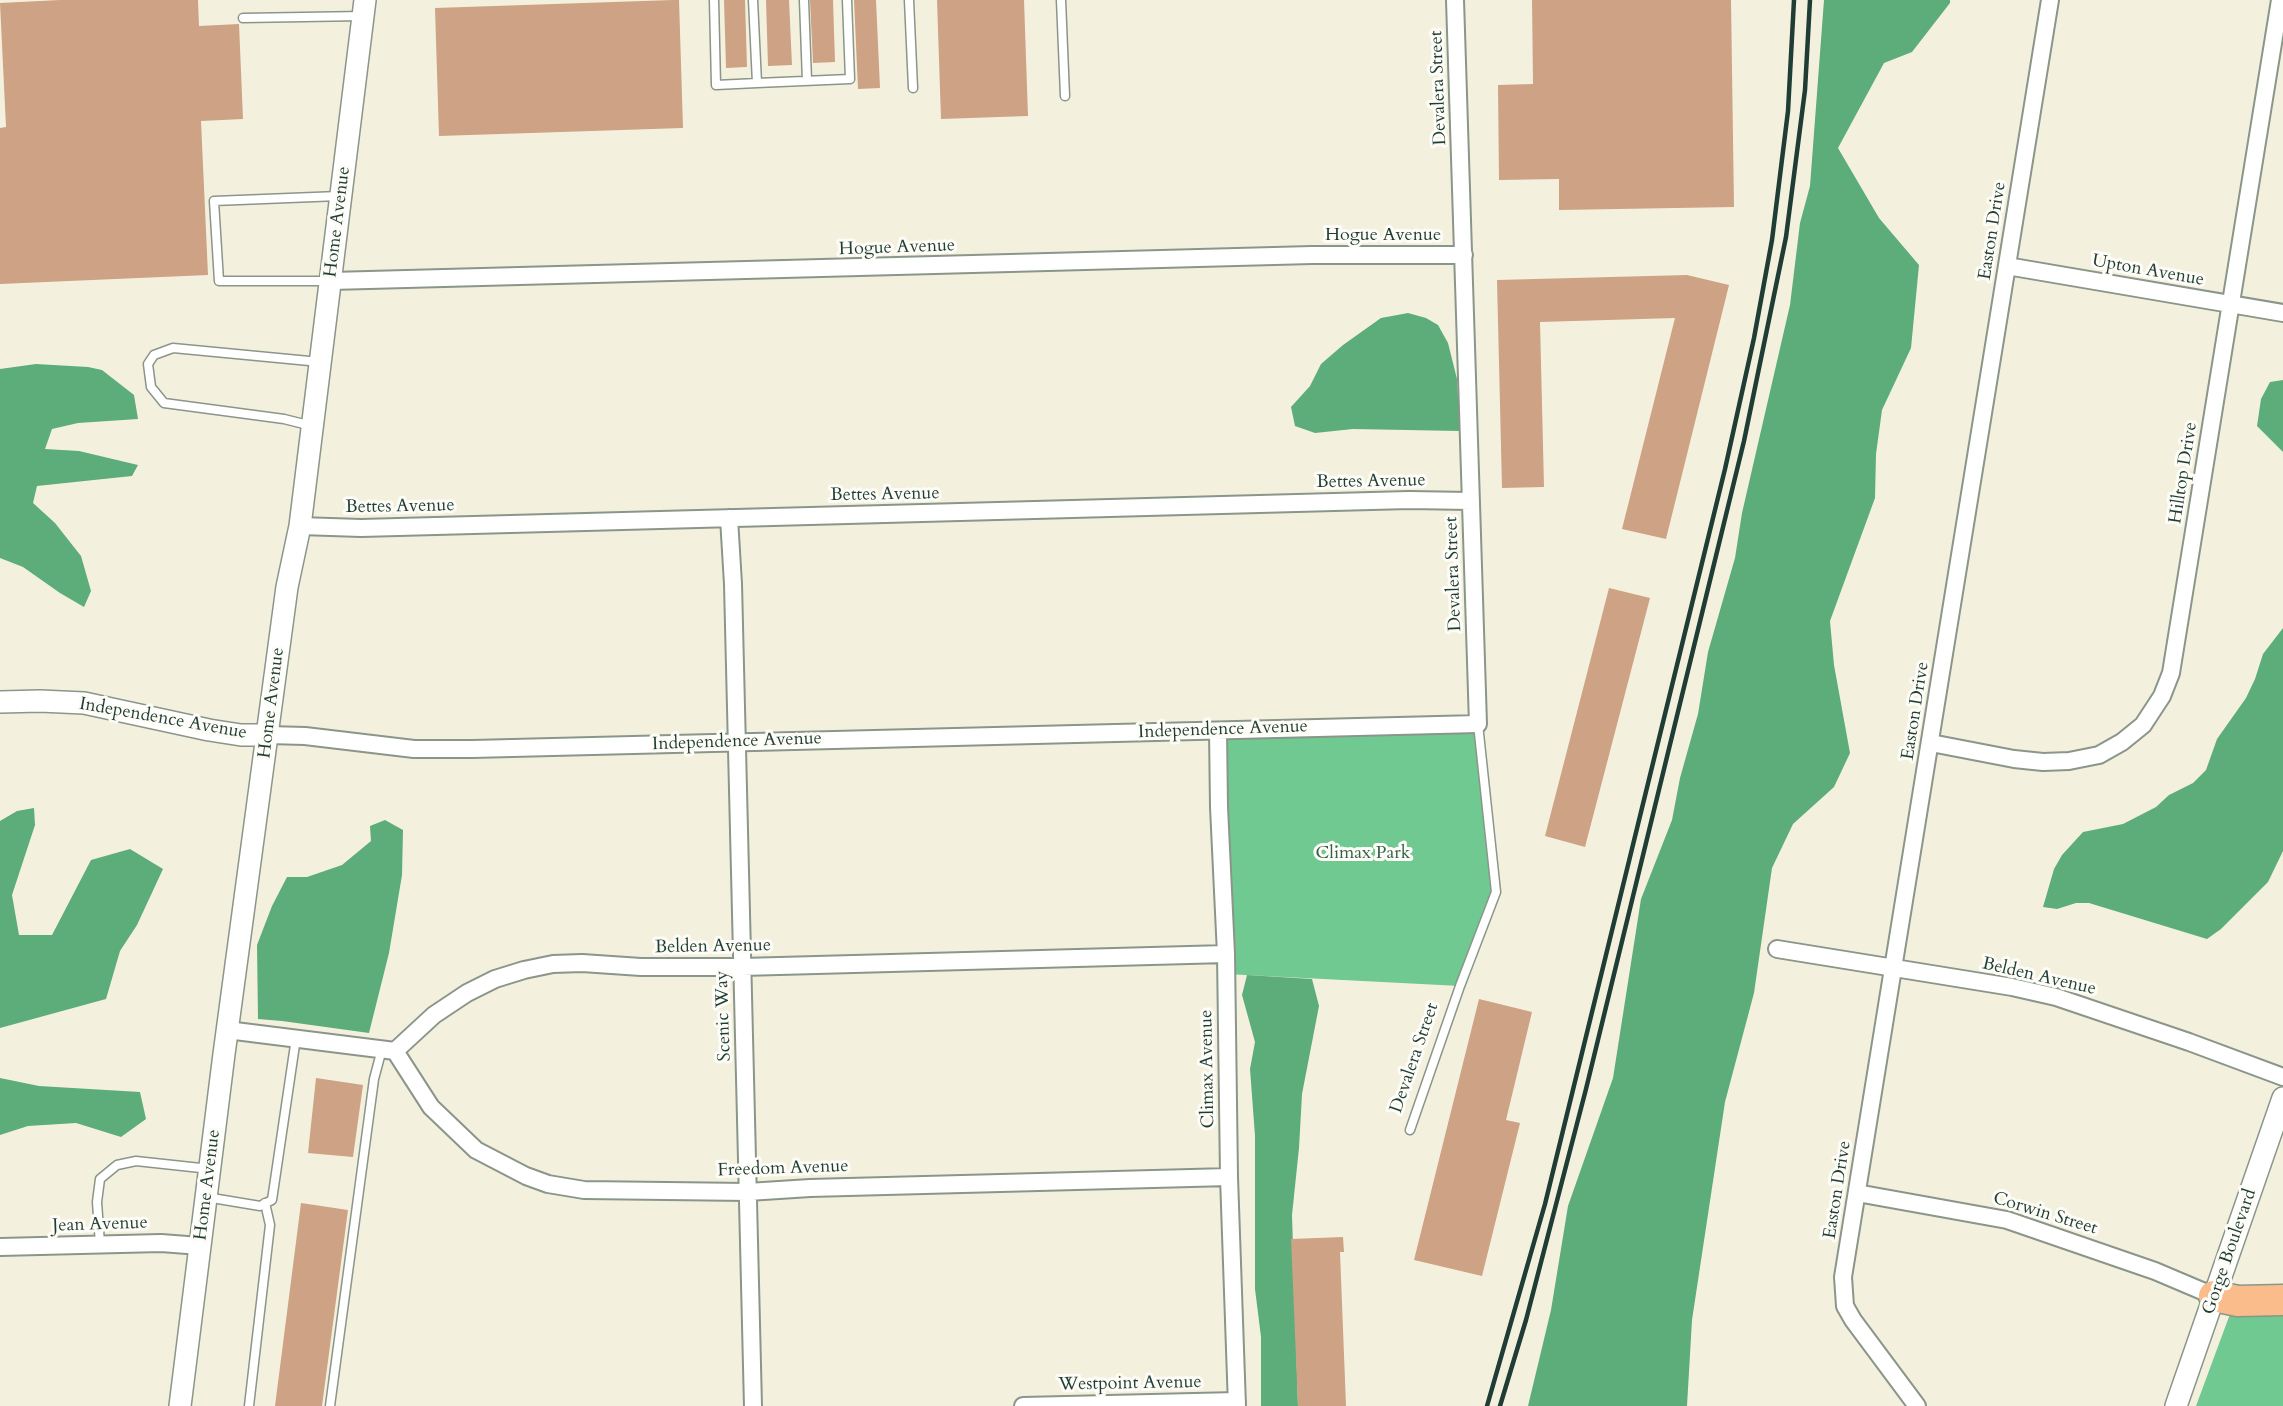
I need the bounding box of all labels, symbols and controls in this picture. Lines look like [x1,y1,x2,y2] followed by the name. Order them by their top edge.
[1426,30,1452,146] street label: Devalera Street
[320,165,356,279] street label: Home Avenue
[1975,180,2011,282] street label: Easton Drive
[1325,225,1441,247] street label: Hogue Avenue
[839,235,955,261] street label: Hogue Avenue
[2090,251,2206,291] street label: Upton Avenue
[2165,421,2203,525] street label: Hilltop Drive
[1316,470,1426,494] street label: Bettes Avenue
[830,483,940,507] street label: Bettes Avenue
[345,495,455,519] street label: Bettes Avenue
[1441,516,1467,632] street label: Devalera Street
[254,646,290,760] street label: Home Avenue
[1898,660,1934,762] street label: Easton Drive
[78,694,248,744] street label: Independence Avenue
[1138,716,1308,744] street label: Independence Avenue
[652,728,822,756] street label: Independence Avenue
[1316,843,1410,865] park label: Climax Park
[655,935,771,959] street label: Belden Avenue
[1980,953,2098,1001] street label: Belden Avenue
[712,970,736,1062] street label: Scenic Way
[1386,1000,1444,1116] street label: Devalera Street
[1196,1010,1220,1128] street label: Climax Avenue
[190,1128,226,1242] street label: Home Avenue
[1820,1139,1856,1241] street label: Easton Drive
[717,1156,849,1182] street label: Freedom Avenue
[2198,1186,2262,1318] street label: Gorge Boulevard
[1990,1188,2100,1240] street label: Corwin Street
[52,1213,148,1237] street label: Jean Avenue
[1058,1372,1202,1396] street label: Westpoint Avenue

